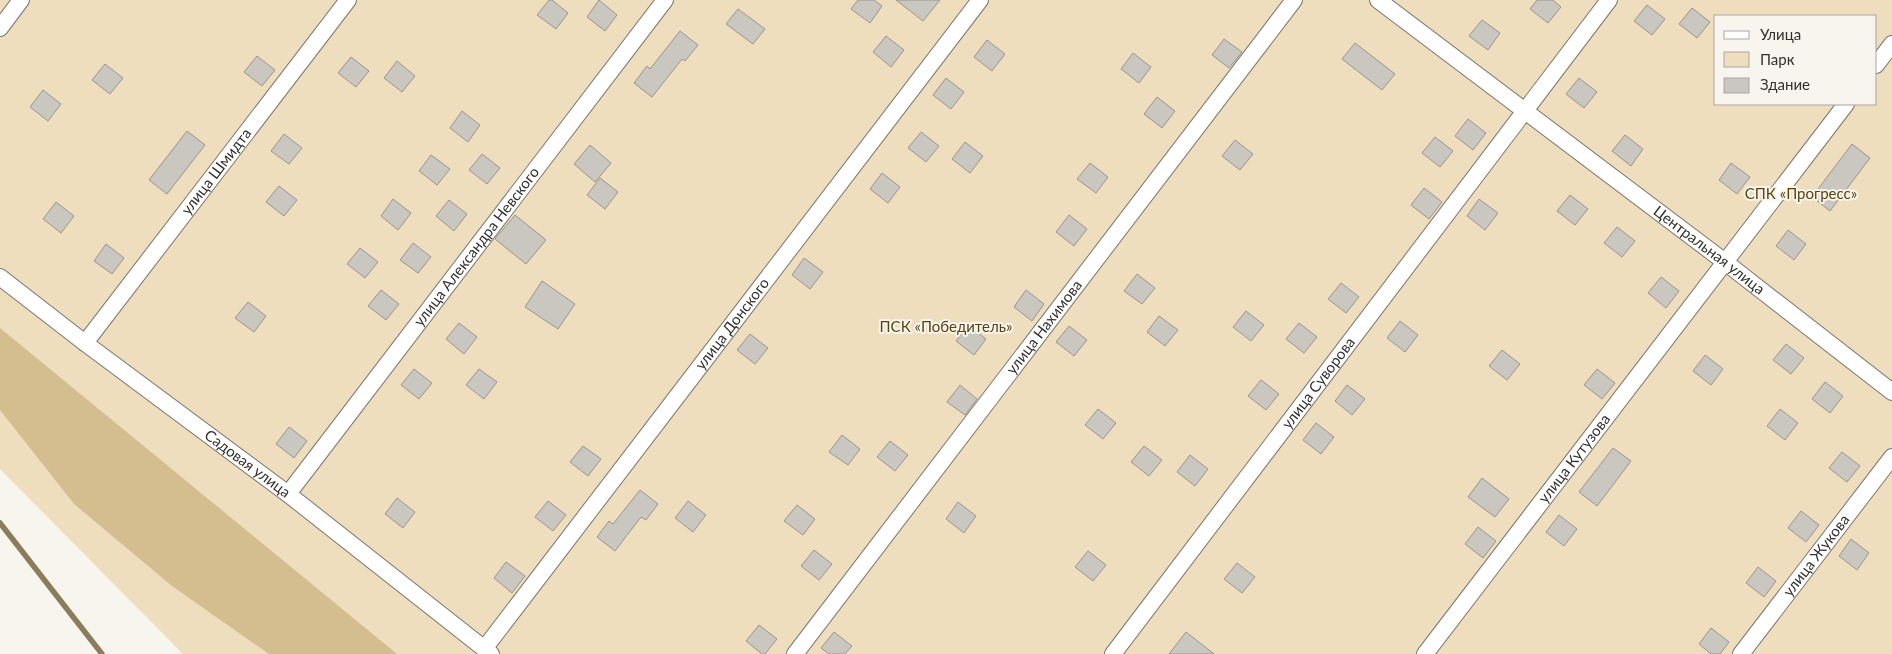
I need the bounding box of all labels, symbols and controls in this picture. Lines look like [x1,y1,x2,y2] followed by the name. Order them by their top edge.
[1714,15,1877,105] legend
[1760,25,1801,43] text: Улица
[1760,50,1795,68] text: Парк
[1760,75,1810,93] text: Здание
[177,124,254,218] street label: улица Шмидта
[409,163,542,329] street label: улица Александра Невского
[1745,184,1857,202] park label: СПК «Прогресс»
[1650,201,1769,298] street label: Центральная улица
[691,274,772,373] street label: улица Донского
[1002,276,1085,377] street label: улица Нахимова
[880,317,1012,335] park label: ПСК «Победитель»
[1277,333,1358,432] street label: улица Суворова
[1534,410,1614,506] street label: улица Кутузова
[202,425,294,501] street label: Садовая улица
[1779,510,1853,599] street label: улица Жукова

